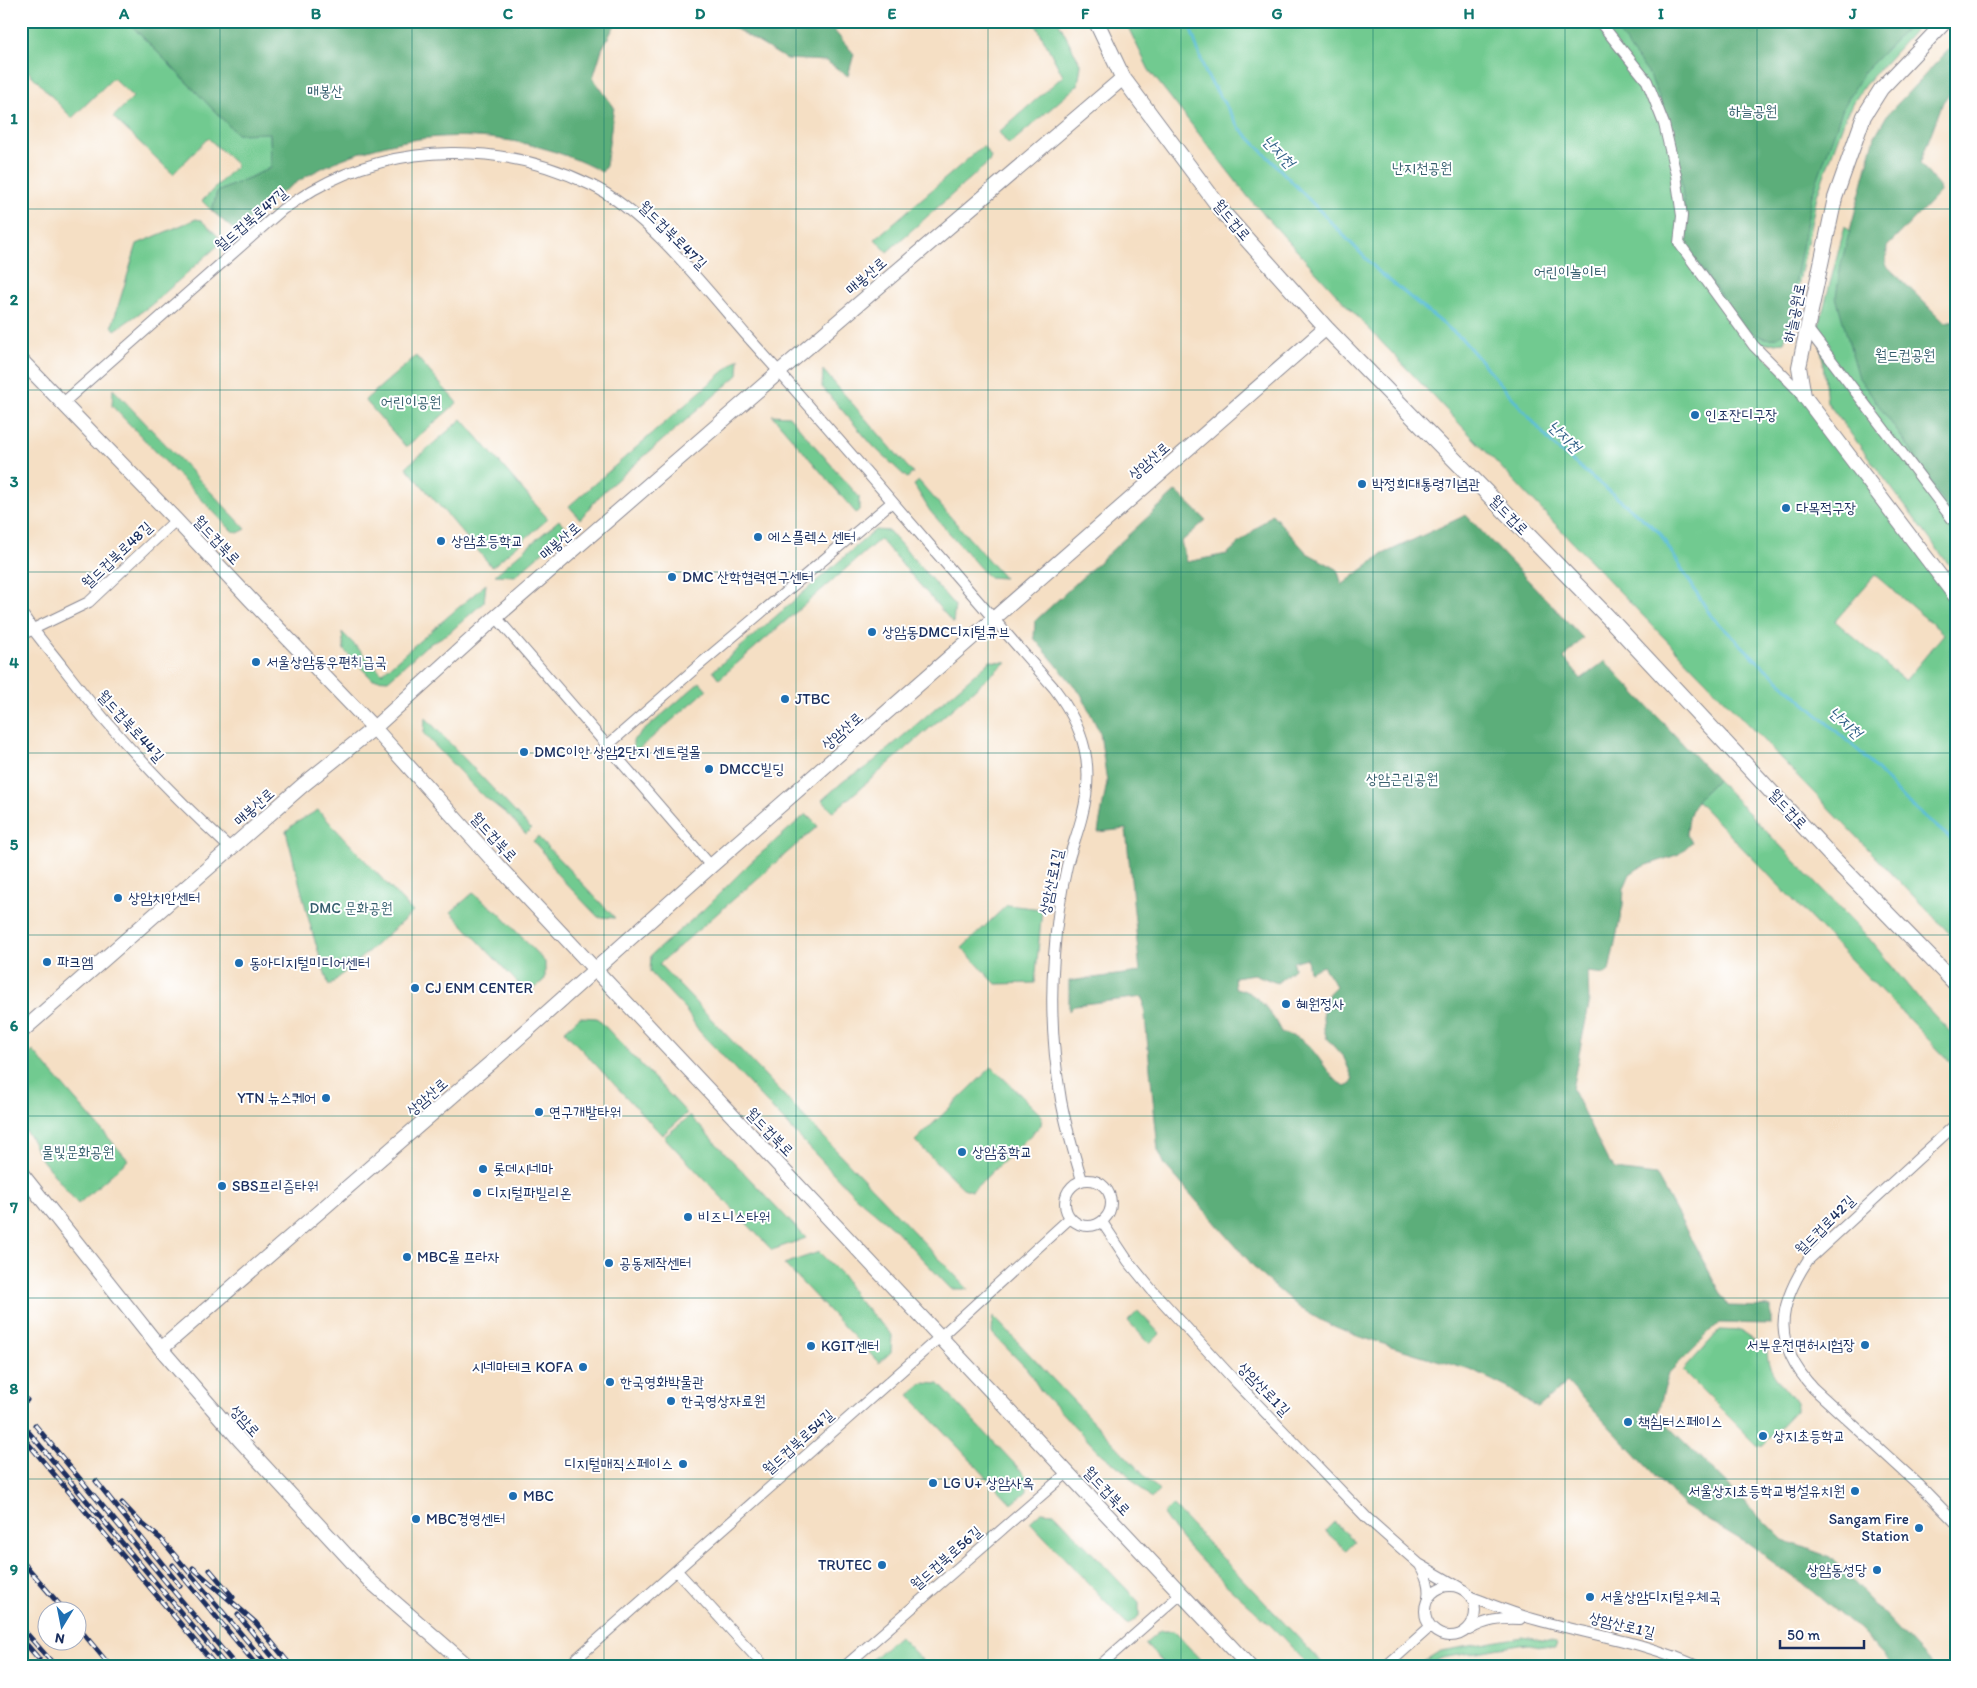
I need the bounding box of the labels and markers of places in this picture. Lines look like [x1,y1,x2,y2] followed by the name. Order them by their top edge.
[1705,406,1777,424] place label: 인조잔디구장
[1689,409,1701,421] marker: 인조잔디구장
[1372,475,1481,493] place label: 박정희대통령기념관
[1356,478,1368,490] marker: 박정희대통령기념관
[1796,499,1856,517] place label: 다목적구장
[1780,502,1792,514] marker: 다목적구장
[768,528,856,546] place label: 에스플렉스 센터
[752,531,764,543] marker: 에스플렉스 센터
[451,532,523,550] place label: 상암초등학교
[435,535,447,547] marker: 상암초등학교
[682,568,814,586] place label: DMC 산학협력연구센터
[666,571,678,583] marker: DMC 산학협력연구센터
[882,623,1010,641] place label: 상암동DMC디지털큐브
[866,626,878,638] marker: 상암동DMC디지털큐브
[266,653,387,671] place label: 서울상암동우편취급국
[250,656,262,668] marker: 서울상암동우편취급국
[795,690,831,708] place label: JTBC
[779,693,791,705] marker: JTBC
[534,743,701,761] place label: DMC이안 상암2단지 센트럴몰
[518,746,530,758] marker: DMC이안 상암2단지 센트럴몰
[719,760,784,778] place label: DMCC빌딩
[703,763,715,775] marker: DMCC빌딩
[128,889,200,907] place label: 상암치안센터
[112,892,124,904] marker: 상암치안센터
[57,953,93,971] place label: 파크엠
[249,954,370,972] place label: 동아디지털미디어센터
[41,956,53,968] marker: 파크엠
[233,957,245,969] marker: 동아디지털미디어센터
[425,979,533,997] place label: CJ ENM CENTER
[409,982,421,994] marker: CJ ENM CENTER
[1296,995,1344,1013] place label: 혜원정사
[1280,998,1292,1010] marker: 혜원정사
[237,1089,316,1107] place label: YTN 뉴스퀘어
[320,1092,332,1104] marker: YTN 뉴스퀘어
[549,1103,621,1121] place label: 연구개발타워
[533,1106,545,1118] marker: 연구개발타워
[972,1143,1032,1161] place label: 상암중학교
[956,1146,968,1158] marker: 상암중학교
[493,1160,553,1178] place label: 롯데시네마
[477,1163,489,1175] marker: 롯데시네마
[232,1177,319,1195] place label: SBS프리즘타워
[216,1180,228,1192] marker: SBS프리즘타워
[487,1184,572,1202] place label: 디지털파빌리온
[471,1187,483,1199] marker: 디지털파빌리온
[698,1208,770,1226] place label: 비즈니스타워
[682,1211,694,1223] marker: 비즈니스타워
[417,1248,500,1266] place label: MBC몰 프라자
[401,1251,413,1263] marker: MBC몰 프라자
[619,1254,691,1272] place label: 공동제작센터
[603,1257,615,1269] marker: 공동제작센터
[1746,1336,1855,1354] place label: 서부운전면허시험장
[821,1337,879,1355] place label: KGIT센터
[1859,1339,1871,1351] marker: 서부운전면허시험장
[805,1340,817,1352] marker: KGIT센터
[472,1358,573,1376] place label: 시네마테크 KOFA
[577,1361,589,1373] marker: 시네마테크 KOFA
[620,1373,705,1391] place label: 한국영화박물관
[604,1376,616,1388] marker: 한국영화박물관
[681,1392,766,1410] place label: 한국영상자료원
[665,1395,677,1407] marker: 한국영상자료원
[1638,1413,1723,1431] place label: 책쉼터스페이스
[1622,1416,1634,1428] marker: 책쉼터스페이스
[1773,1427,1845,1445] place label: 상지초등학교
[1757,1430,1769,1442] marker: 상지초등학교
[564,1455,673,1473] place label: 디지털매직스페이스
[677,1458,689,1470] marker: 디지털매직스페이스
[943,1474,1034,1492] place label: LG U+ 상암사옥
[927,1477,939,1489] marker: LG U+ 상암사옥
[1688,1482,1845,1500] place label: 서울상지초등학교병설유치원
[1849,1485,1861,1497] marker: 서울상지초등학교병설유치원
[523,1487,554,1505] place label: MBC
[507,1490,519,1502] marker: MBC
[426,1510,505,1528] place label: MBC경영센터
[1829,1510,1909,1545] place label: Sangam Fire Station
[410,1513,422,1525] marker: MBC경영센터
[1913,1522,1925,1534] marker: Sangam Fire Station
[818,1556,872,1574] place label: TRUTEC
[876,1559,888,1571] marker: TRUTEC
[1807,1561,1867,1579] place label: 상암동성당
[1871,1564,1883,1576] marker: 상암동성당
[1600,1588,1721,1606] place label: 서울상암디지털우체국
[1584,1591,1596,1603] marker: 서울상암디지털우체국

